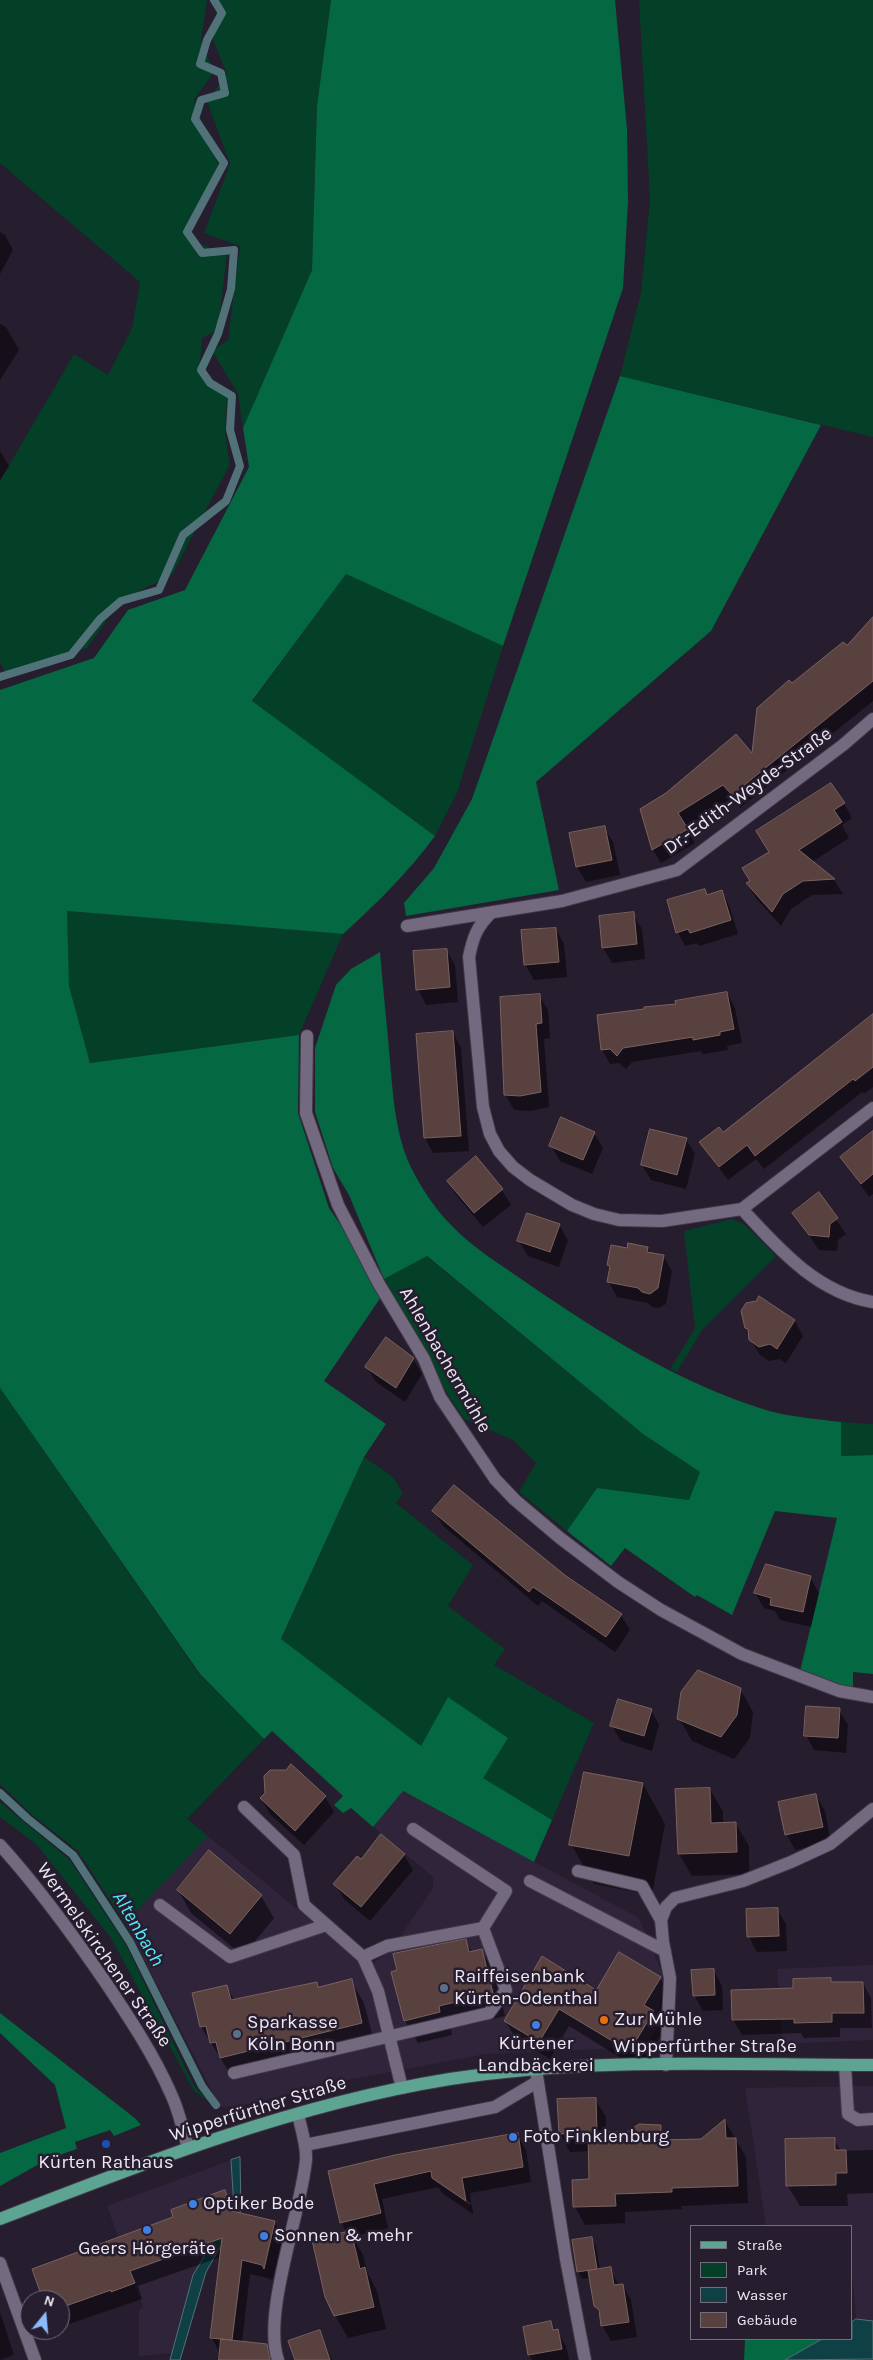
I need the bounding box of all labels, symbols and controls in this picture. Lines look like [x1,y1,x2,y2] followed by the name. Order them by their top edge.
[660,722,836,860] street label: Dr.-Edith-Weyde-Straße
[394,1283,496,1437] street label: Ahlenbachermühle
[32,1858,176,2052] street label: Wermelskirchener Straße
[107,1887,169,1971] water label: Altenbach
[454,1966,598,2010] place label: Raiffeisenbank Kürten-Odenthal
[438,1982,450,1994] marker: Raiffeisenbank Kürten-Odenthal
[614,2009,702,2031] place label: Zur Mühle
[247,2012,338,2056] place label: Sparkasse Köln Bonn
[598,2014,610,2026] marker: Zur Mühle
[530,2019,542,2031] marker: Kürtener Landbäckerei
[231,2028,243,2040] marker: Sparkasse Köln Bonn
[478,2033,594,2077] place label: Kürtener Landbäckerei
[613,2036,797,2058] street label: Wipperfürther Straße
[167,2071,349,2147] street label: Wipperfürther Straße
[523,2126,669,2148] place label: Foto Finklenburg
[507,2131,519,2143] marker: Foto Finklenburg
[100,2138,112,2150] marker: Kürten Rathaus
[38,2152,174,2174] place label: Kürten Rathaus
[203,2193,314,2215] place label: Optiker Bode
[187,2198,199,2210] marker: Optiker Bode
[141,2224,153,2236] marker: Geers Hörgeräte
[274,2225,412,2247] place label: Sonnen & mehr
[690,2225,853,2340] legend
[258,2230,270,2242] marker: Sonnen & mehr
[737,2236,782,2254] text: Straße
[78,2238,216,2260] place label: Geers Hörgeräte
[737,2261,767,2279] text: Park
[737,2286,787,2304] text: Wasser
[20,2290,70,2340] north arrow
[42,2292,57,2311] text: N
[737,2311,797,2329] text: Gebäude

